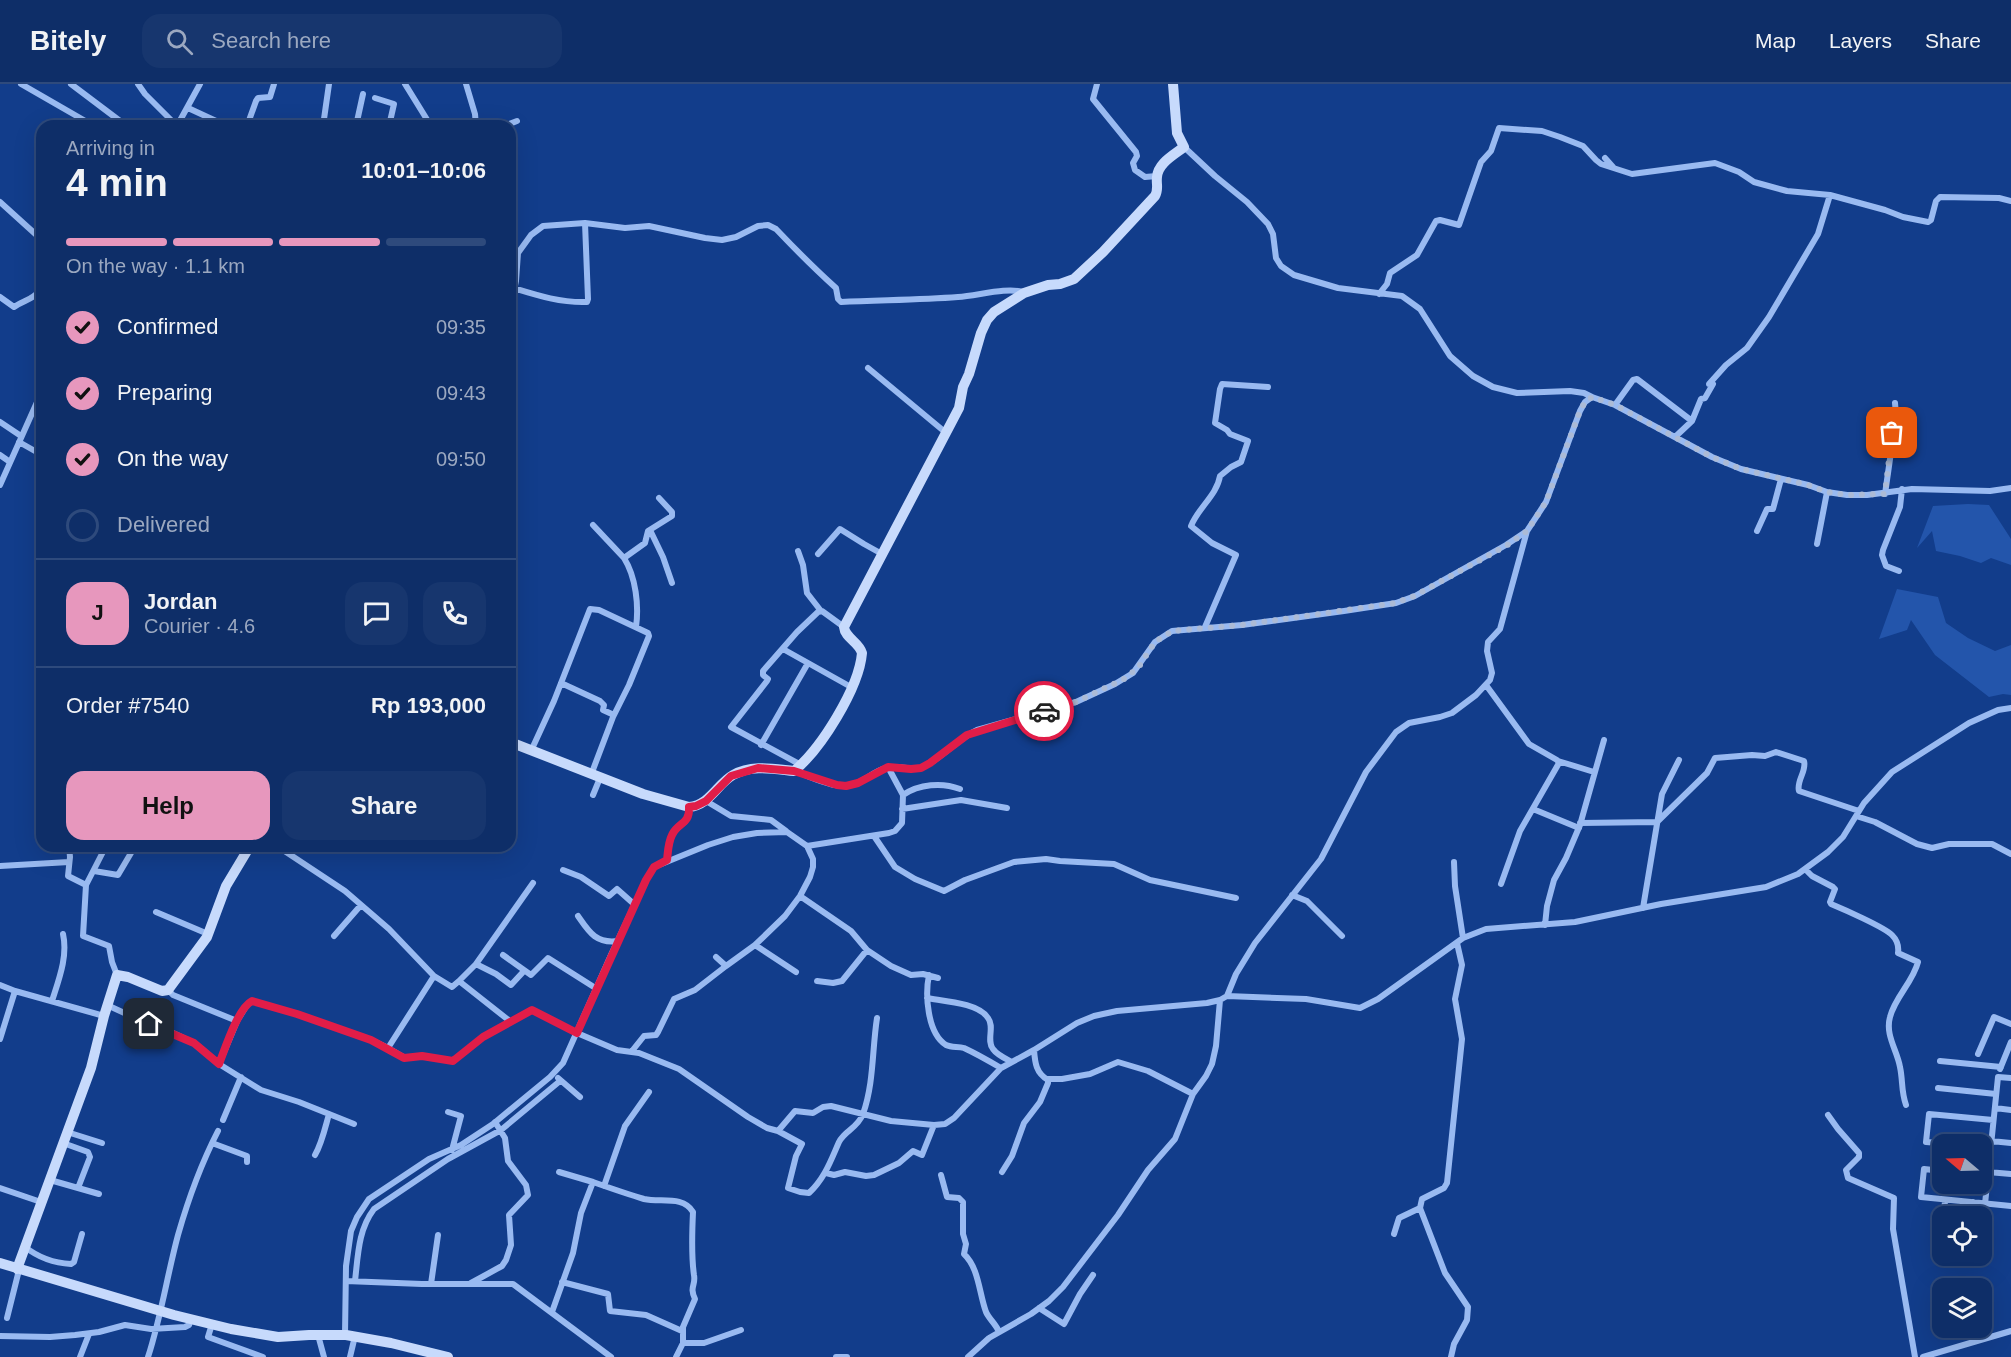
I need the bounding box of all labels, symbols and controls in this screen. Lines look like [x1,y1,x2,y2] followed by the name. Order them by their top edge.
[142,14,562,68] search box
[30,25,106,56] text: Bitely
[163,25,196,58] icon: search
[211,28,331,53] text: Search here
[1755,29,1796,52] text: Map
[1829,29,1892,52] text: Layers
[1925,29,1981,52] text: Share
[66,137,155,159] text: Arriving in
[361,158,486,183] text: 10:01–10:06
[66,161,168,204] text: 4 min
[66,255,245,277] text: On the way · 1.1 km
[66,311,99,344] icon: check
[117,314,218,339] text: Confirmed
[436,316,486,338] text: 09:35
[66,377,99,410] icon: check
[117,380,212,405] text: Preparing
[436,382,486,404] text: 09:43
[1866,407,1917,458] pin
[1875,416,1908,449] icon: bag
[66,443,99,476] icon: check
[117,446,228,471] text: On the way
[436,448,486,470] text: 09:50
[117,512,210,537] text: Delivered
[345,582,408,645] button: chat
[423,582,486,645] button: phone
[144,589,217,614] text: Jordan
[91,600,104,625] text: J
[144,615,255,637] text: Courier · 4.6
[1014,681,1074,741] courier
[66,693,190,718] text: Order #7540
[371,693,486,718] text: Rp 193,000
[1028,695,1061,728] icon: car
[66,771,270,840] button: Help
[282,771,486,840] button: Share
[123,998,174,1049] pin
[132,1007,165,1040] icon: home
[1932,1134,1992,1194] north arrow
[1932,1134,1992,1338] map controls
[1932,1206,1992,1266] button: locate
[1932,1278,1992,1338] button: layers

